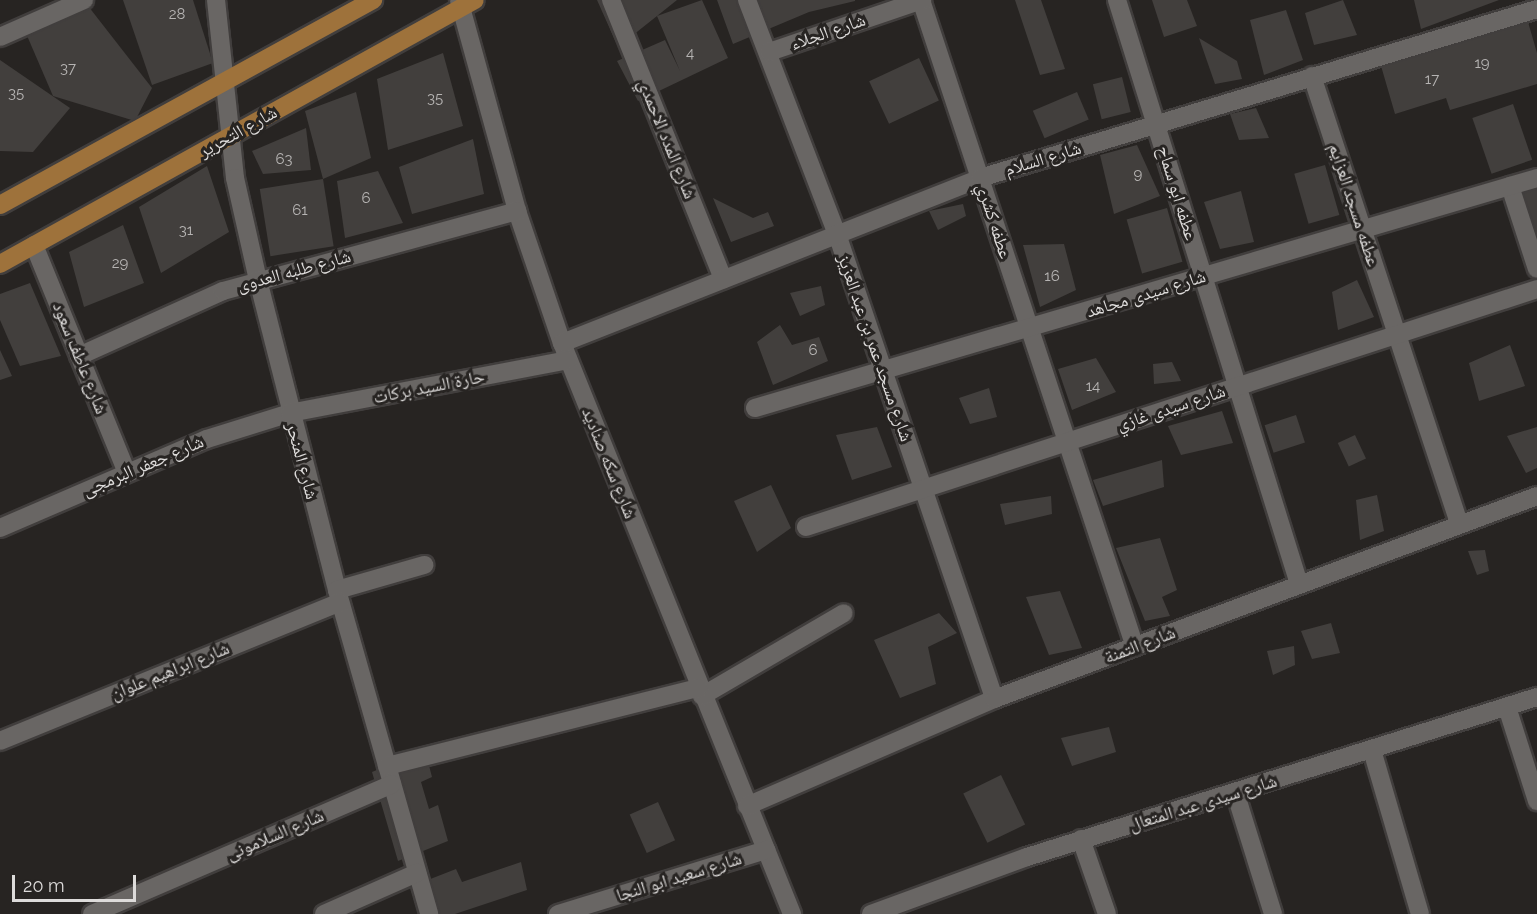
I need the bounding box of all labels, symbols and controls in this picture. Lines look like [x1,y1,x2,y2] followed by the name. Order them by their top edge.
[169,6,185,24] house number: 28
[788,9,868,55] street label: شارع الجلاء
[686,45,694,63] house number: 4
[1474,55,1490,73] house number: 19
[60,60,76,78] house number: 37
[1425,71,1439,89] house number: 17
[633,76,701,202] street label: شارع المدد الاحمدي
[8,85,24,103] house number: 35
[427,90,443,108] house number: 35
[195,102,281,162] street label: شارع التحرير
[1002,137,1084,181] street label: شارع السلام
[1324,141,1384,269] street label: عطفه مسجد العزايم
[1152,143,1202,243] street label: عطفه ابو سماح
[275,151,293,169] house number: 63
[1134,166,1142,184] house number: 9
[972,181,1016,261] street label: عطفه كشري
[361,190,371,208] house number: 6
[292,202,308,220] house number: 61
[179,222,193,240] house number: 31
[235,245,353,297] street label: شارع طلبه العدوى
[833,252,917,444] street label: شارع مسجد عمر بن عبد العزيز
[112,255,128,273] house number: 29
[1084,266,1208,322] street label: شارع سيدى مجاهد
[1044,268,1060,286] house number: 16
[48,299,112,417] street label: شارع عاطف سعود
[808,342,818,360] house number: 6
[372,366,486,408] street label: حارة السيد بركات
[1086,378,1100,396] house number: 14
[1114,380,1228,436] street label: شارع سيدى غازي
[577,404,641,522] street label: شارع سكه صناديد
[281,420,323,502] street label: شارع المنحر
[79,431,207,501] street label: شارع جعفر البرمجى
[1101,622,1179,668] street label: شارع التمنة
[108,637,232,705] street label: شارع ابراهيم علوان
[1126,770,1280,836] street label: شارع سيدى عبد المتعال
[223,805,327,865] street label: شارع السلامونى
[614,848,744,906] street label: شارع سعيد ابو النجا
[15,863,140,901] scale bar
[23,875,65,896] text: 20 m

